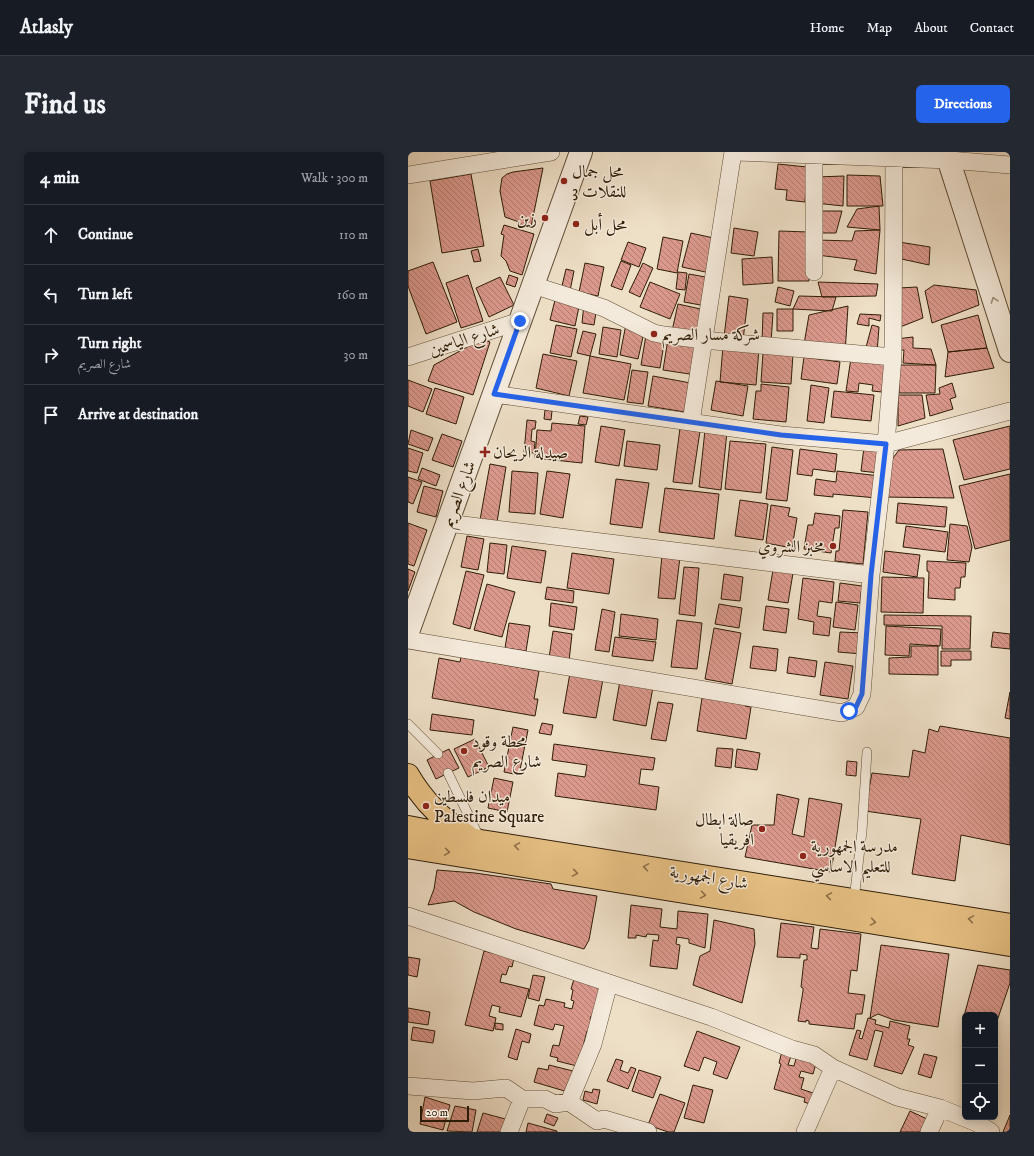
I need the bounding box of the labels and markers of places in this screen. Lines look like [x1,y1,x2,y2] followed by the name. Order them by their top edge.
[572,161,627,203] place label: محل جمال 3 للنقلات
[559,176,569,186] marker: محل جمال 3 للنقلات
[517,208,537,230] place label: زين
[584,212,628,236] place label: محل أبل
[540,213,550,223] marker: زين
[571,219,581,229] marker: محل أبل
[662,324,760,349] place label: شركة مسار الصريم
[649,329,659,339] marker: شركة مسار الصريم
[493,442,568,464] place label: صيدلة الريحان
[480,447,490,457] marker: صيدلة الريحان
[758,536,826,560] place label: مخبز الشروي
[828,541,838,551] marker: مخبز الشروي
[472,731,541,776] place label: محطة وقود شارع الصريم
[459,746,469,756] marker: محطة وقود شارع الصريم
[434,786,544,828] place label: ميدان فلسطين Palestine Square
[421,801,431,811] marker: ميدان فلسطين Palestine Square
[695,809,754,851] place label: صالة ابطال افريقيا
[757,824,767,834] marker: صالة ابطال افريقيا
[811,836,898,883] place label: مدرسة الجمهورية للتعليم الاساسي
[798,851,808,861] marker: مدرسة الجمهورية للتعليم الاساسي

